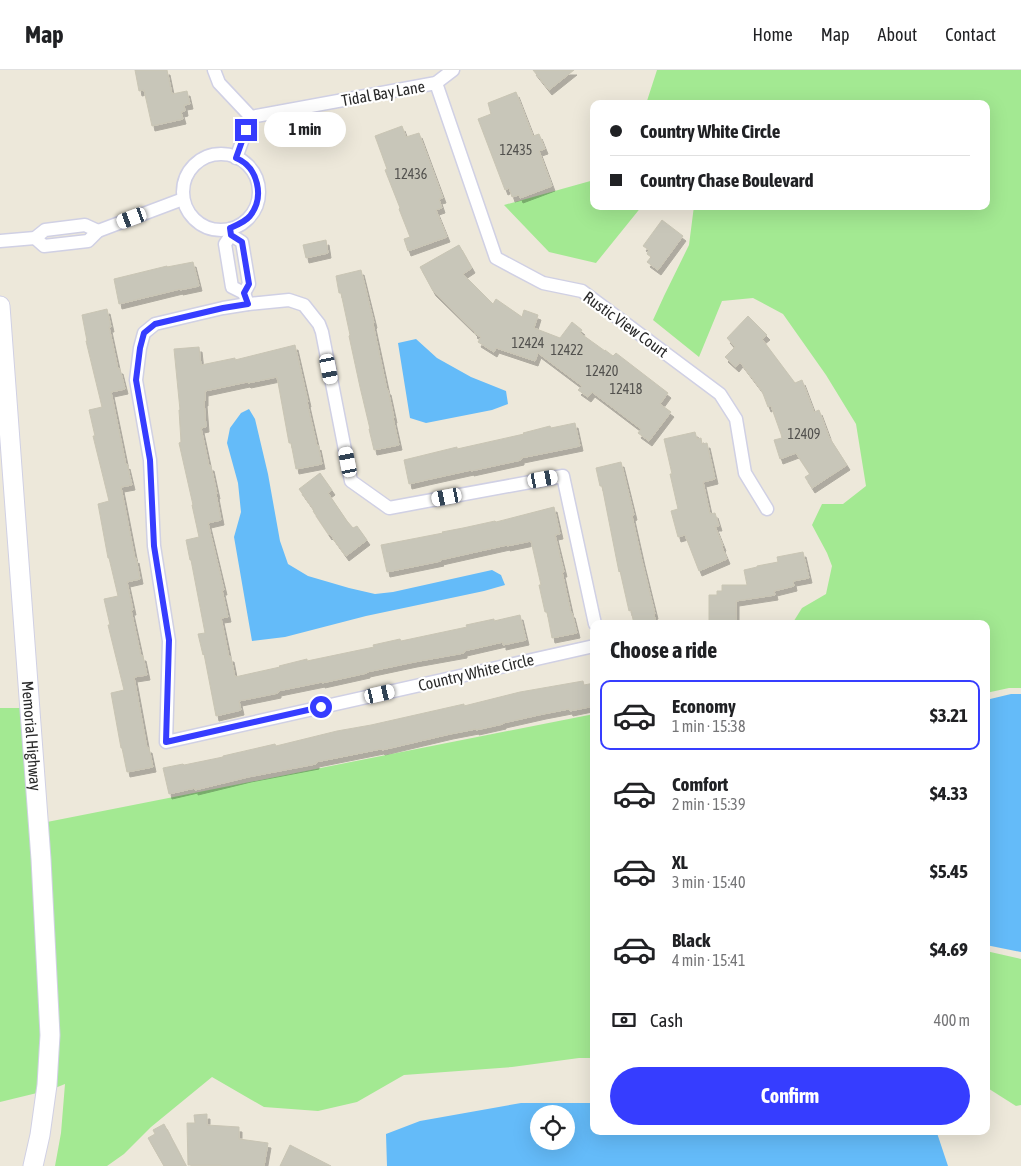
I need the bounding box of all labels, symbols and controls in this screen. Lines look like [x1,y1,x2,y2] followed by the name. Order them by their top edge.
[25,21,64,48] text: Map
[753,24,793,45] text: Home
[821,24,850,45] text: Map
[878,24,917,45] text: About
[945,24,996,45] text: Contact
[340,77,426,110] street label: Tidal Bay Lane
[264,112,346,148] callout: 1 min
[235,119,257,141] route end
[289,120,321,138] text: 1 min
[640,120,780,142] text: Country White Circle
[500,142,532,158] house number: 12435
[395,166,428,182] house number: 12436
[640,169,813,191] text: Country Chase Boulevard
[115,206,148,230] car
[580,287,672,361] street label: Rustic View Court
[512,335,545,351] house number: 12424
[551,342,583,358] house number: 12422
[318,353,339,385] car
[586,363,619,379] house number: 12420
[610,381,643,397] house number: 12418
[788,426,820,442] house number: 12409
[337,446,358,478] car
[526,469,559,489] car
[430,487,463,507] car
[610,637,717,663] text: Choose a ride
[416,650,536,695] street label: Country White Circle
[19,680,45,792] street label: Memorial Highway
[363,683,396,705] car
[612,693,657,738] icon: car
[672,695,736,717] text: Economy
[310,696,332,718] route start
[930,704,968,726] text: $3.21
[672,717,745,735] text: 1 min · 15:38
[612,771,657,816] icon: car
[672,773,728,795] text: Comfort
[930,782,968,804] text: $4.33
[672,795,745,813] text: 2 min · 15:39
[612,849,657,894] icon: car
[672,851,688,873] text: XL
[930,860,968,882] text: $5.45
[672,873,745,891] text: 3 min · 15:40
[612,927,657,972] icon: car
[672,929,710,951] text: Black
[930,938,968,960] text: $4.69
[672,951,745,969] text: 4 min · 15:41
[610,1006,638,1034] icon: cash
[650,1009,683,1031] text: Cash
[934,1011,970,1029] text: 400 m
[610,1067,970,1125] button: Confirm
[530,1105,575,1150] map controls
[530,1105,575,1150] button: locate

